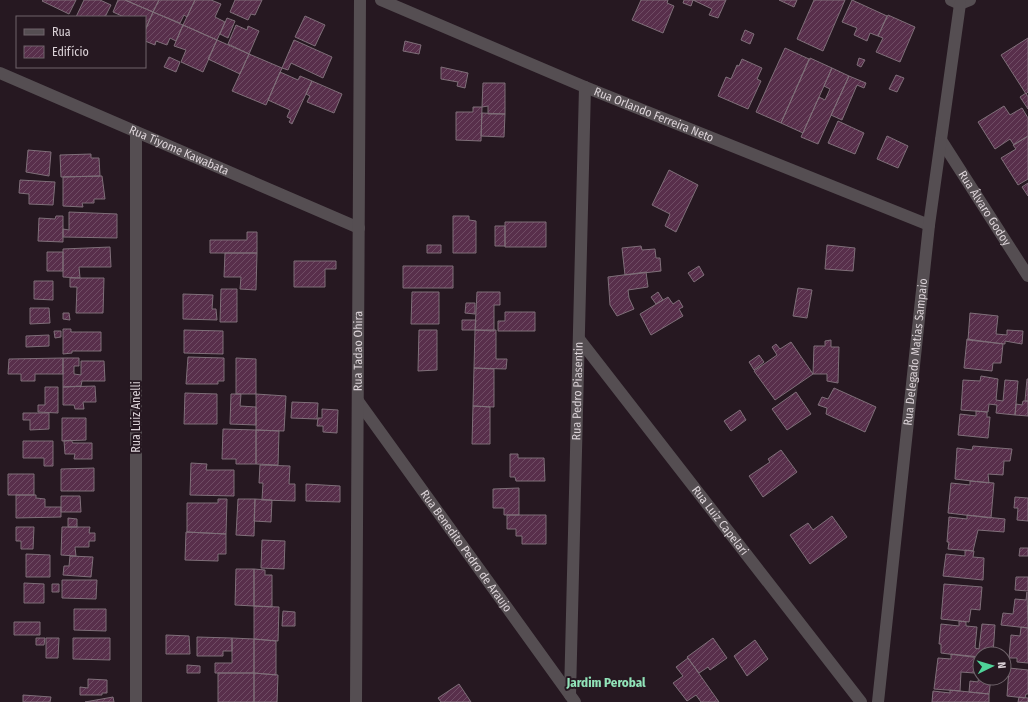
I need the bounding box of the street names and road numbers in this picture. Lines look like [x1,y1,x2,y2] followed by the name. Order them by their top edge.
[592,84,716,145] street label: Rua Orlando Ferreira Neto
[127,123,231,178] street label: Rua Tiyome Kawabata
[956,168,1014,249] street label: Rua Álvaro Godoy
[901,278,930,426] street label: Rua Delegado Matias Sampaio
[351,311,365,391] street label: Rua Tadao Ohira
[569,342,586,441] street label: Rua Pedro Piasentin
[129,381,143,453] street label: Rua Luiz Anelli
[689,483,751,558] street label: Rua Luiz Capelari
[418,487,515,615] street label: Rua Benedito Pedro de Araujo

